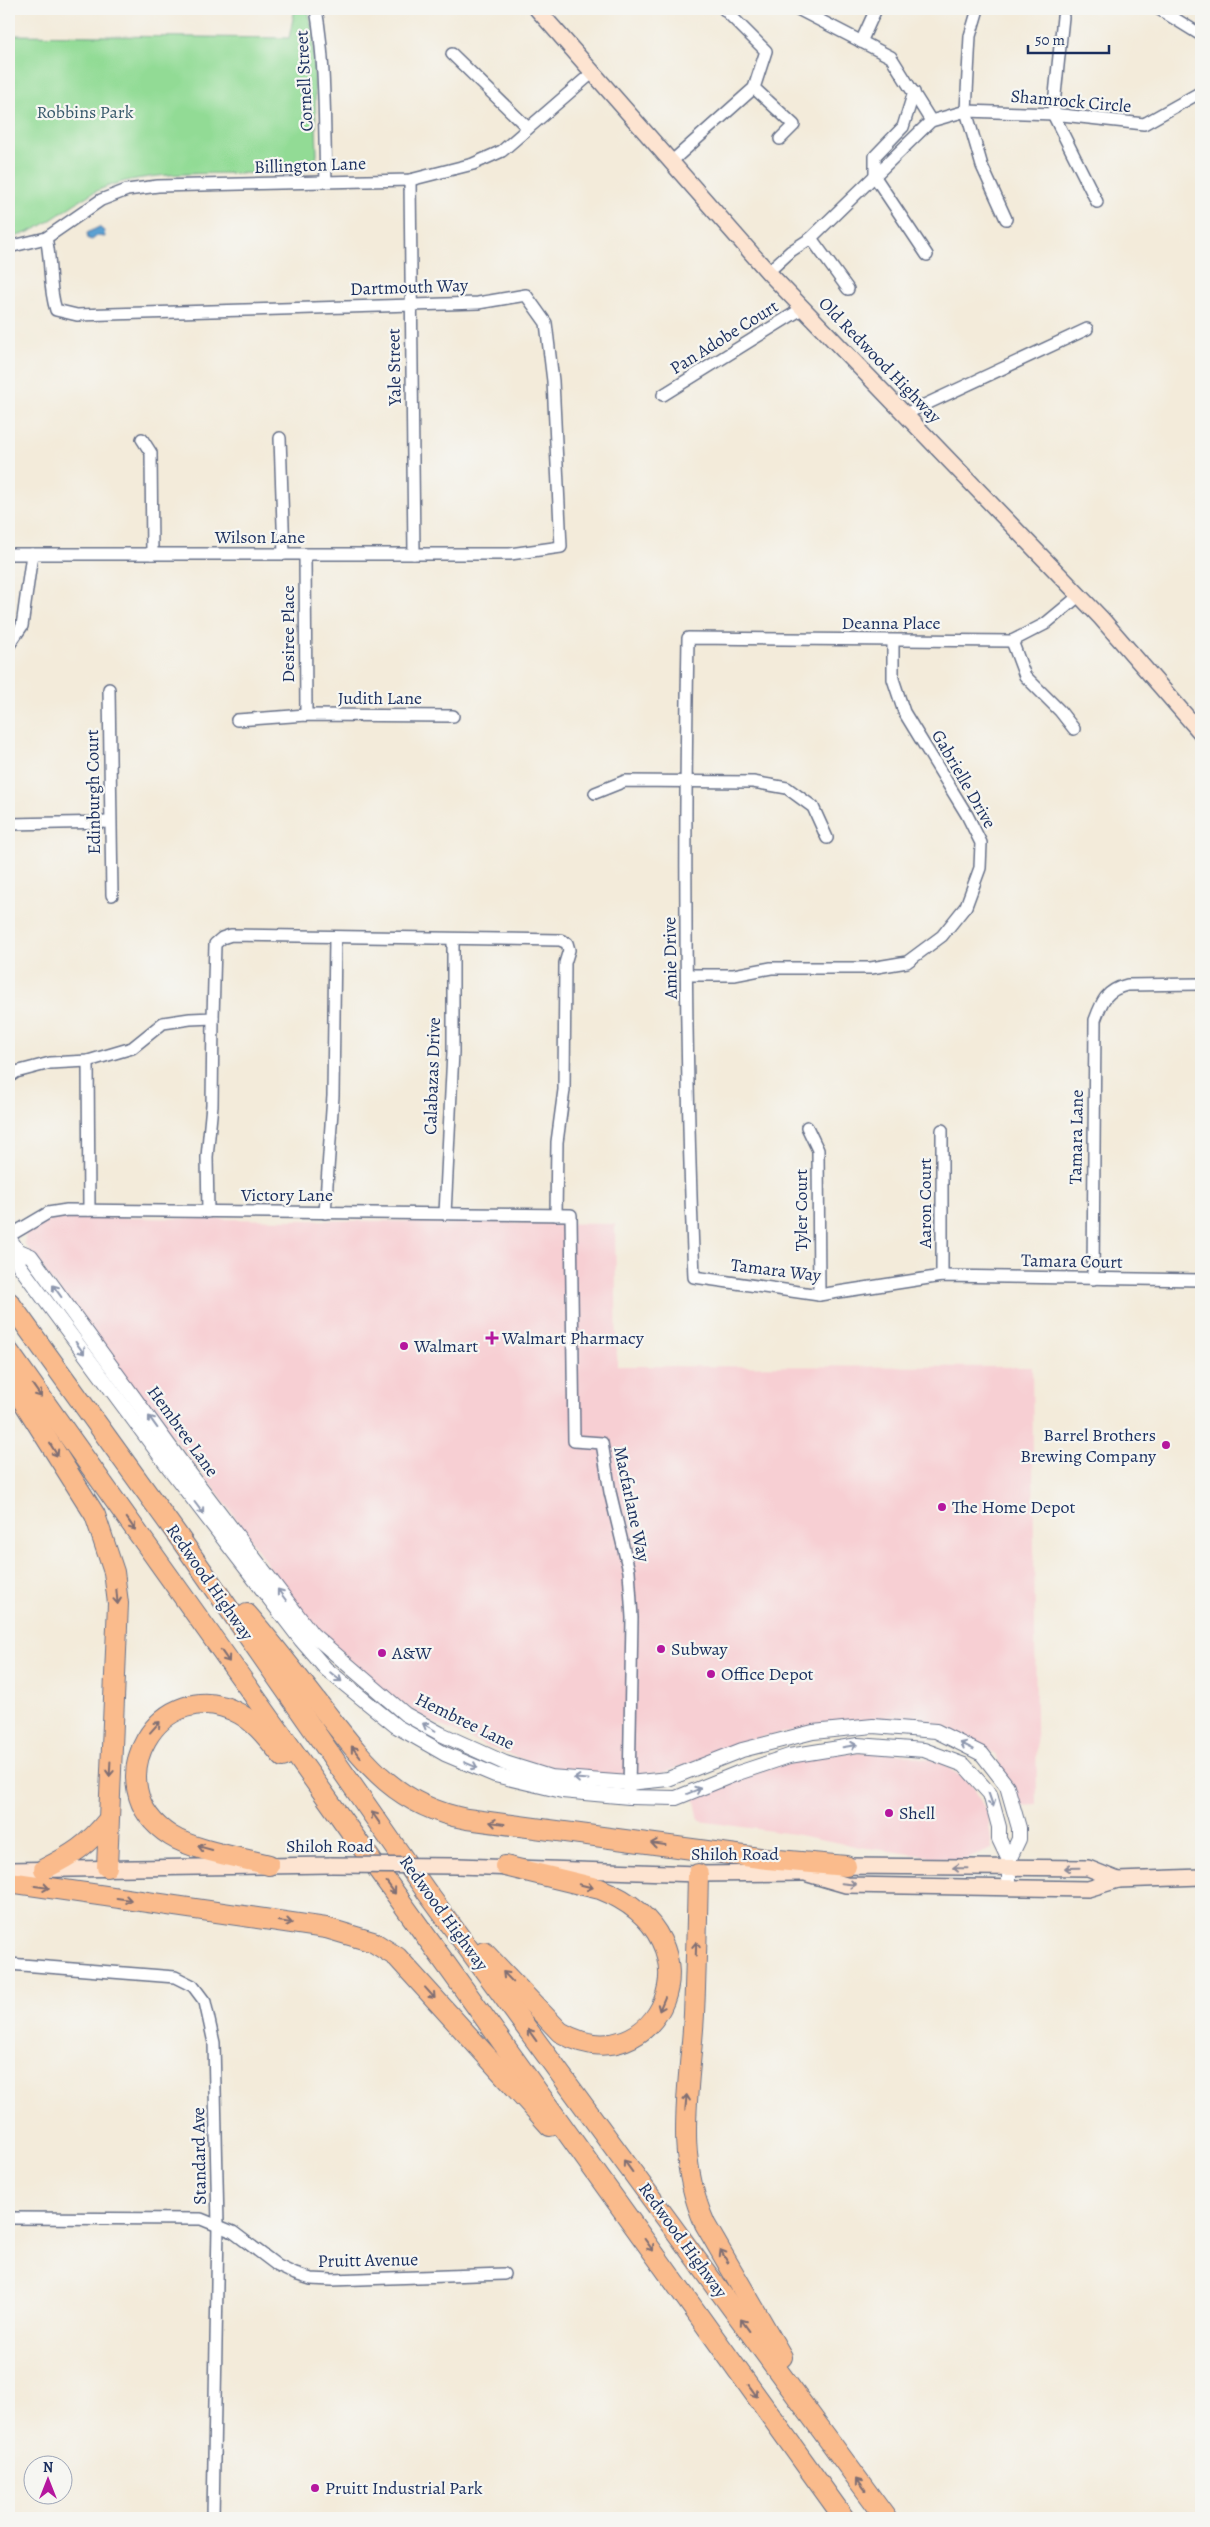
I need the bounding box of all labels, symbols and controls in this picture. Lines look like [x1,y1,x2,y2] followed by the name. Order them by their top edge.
[1028,22,1109,54] scale bar
[289,30,319,132] street label: Cornell Street
[1035,30,1065,50] text: 50 m
[1010,84,1132,118] street label: Shamrock Circle
[36,100,134,124] park label: Robbins Park
[254,151,366,179] street label: Billington Lane
[350,273,469,301] street label: Dartmouth Way
[813,292,947,429] street label: Old Redwood Highway
[665,294,783,380] street label: Pan Adobe Court
[381,328,407,407] street label: Yale Street
[214,525,305,549] street label: Wilson Lane
[276,585,300,683] street label: Desiree Place
[842,611,940,635] street label: Deanna Place
[338,686,422,710] street label: Judith Lane
[926,725,1002,833] street label: Gabrielle Drive
[80,729,106,855] street label: Edinburgh Court
[657,917,683,1000] street label: Amie Drive
[418,1017,446,1135] street label: Calabazas Drive
[1063,1089,1089,1185] street label: Tamara Lane
[913,1158,937,1249] street label: Aaron Court
[789,1169,813,1251] street label: Tyler Court
[240,1183,333,1207] street label: Victory Lane
[1021,1248,1123,1274] street label: Tamara Court
[729,1253,823,1288] street label: Tamara Way
[52,1284,62,1298] one-way arrow
[501,1326,645,1350] place label: Walmart Pharmacy
[486,1332,498,1344] marker: Walmart Pharmacy
[413,1334,478,1358] place label: Walmart
[398,1340,410,1352] marker: Walmart
[75,1341,86,1354] one-way arrow
[142,1381,224,1481] street label: Hembree Lane
[32,1384,42,1398] one-way arrow
[148,1415,158,1429] one-way arrow
[1020,1423,1157,1468] place label: Barrel Brothers Brewing Company
[1160,1439,1172,1451] marker: Barrel Brothers Brewing Company
[49,1443,59,1457] one-way arrow
[608,1444,656,1565] street label: Macfarlane Way
[952,1495,1075,1519] place label: The Home Depot
[194,1501,205,1514] one-way arrow
[936,1501,948,1513] marker: The Home Depot
[126,1517,136,1531] one-way arrow
[161,1519,260,1646] street label: Redwood Highway
[112,1589,121,1605] one-way arrow
[277,1589,288,1602] one-way arrow
[671,1637,729,1661] place label: Subway
[391,1641,432,1665] place label: A&W
[655,1643,667,1655] marker: Subway
[376,1647,388,1659] marker: A&W
[220,1649,231,1662] one-way arrow
[721,1662,814,1686] place label: Office Depot
[705,1668,717,1680] marker: Office Depot
[329,1671,342,1682] one-way arrow
[412,1687,518,1755] street label: Hembree Lane
[149,1721,160,1734] one-way arrow
[422,1721,436,1731] one-way arrow
[841,1741,857,1751] one-way arrow
[959,1741,974,1751] one-way arrow
[351,1746,362,1759] one-way arrow
[106,1761,115,1777] one-way arrow
[463,1761,478,1771] one-way arrow
[573,1775,589,1784] one-way arrow
[686,1785,701,1795] one-way arrow
[987,1792,996,1808] one-way arrow
[899,1801,935,1825] place label: Shell
[883,1807,895,1819] marker: Shell
[371,1811,381,1825] one-way arrow
[489,1818,505,1828] one-way arrow
[286,1834,374,1858] street label: Shiloh Road
[650,1839,666,1849] one-way arrow
[197,1842,213,1852] one-way arrow
[691,1842,779,1866] street label: Shiloh Road
[394,1851,495,1976] street label: Redwood Highway
[953,1863,969,1872] one-way arrow
[1064,1863,1080,1873] one-way arrow
[840,1879,856,1889] one-way arrow
[386,1881,396,1895] one-way arrow
[34,1882,50,1892] one-way arrow
[578,1882,594,1891] one-way arrow
[116,1894,132,1904] one-way arrow
[277,1918,293,1928] one-way arrow
[691,1941,701,1958] one-way arrow
[502,1970,514,1983] one-way arrow
[424,1987,435,2000] one-way arrow
[657,1996,667,2011] one-way arrow
[527,2028,537,2042] one-way arrow
[682,2094,691,2110] one-way arrow
[186,2107,212,2205] street label: Standard Ave
[623,2160,634,2173] one-way arrow
[633,2178,734,2303] street label: Redwood Highway
[644,2238,654,2252] one-way arrow
[318,2247,418,2273] street label: Pruitt Avenue
[718,2249,728,2263] one-way arrow
[740,2319,751,2332] one-way arrow
[748,2384,759,2397] one-way arrow
[22,2454,72,2504] north arrow
[43,2458,53,2477] text: N
[325,2476,483,2500] place label: Pruitt Industrial Park
[856,2477,866,2491] one-way arrow
[309,2482,321,2494] marker: Pruitt Industrial Park

